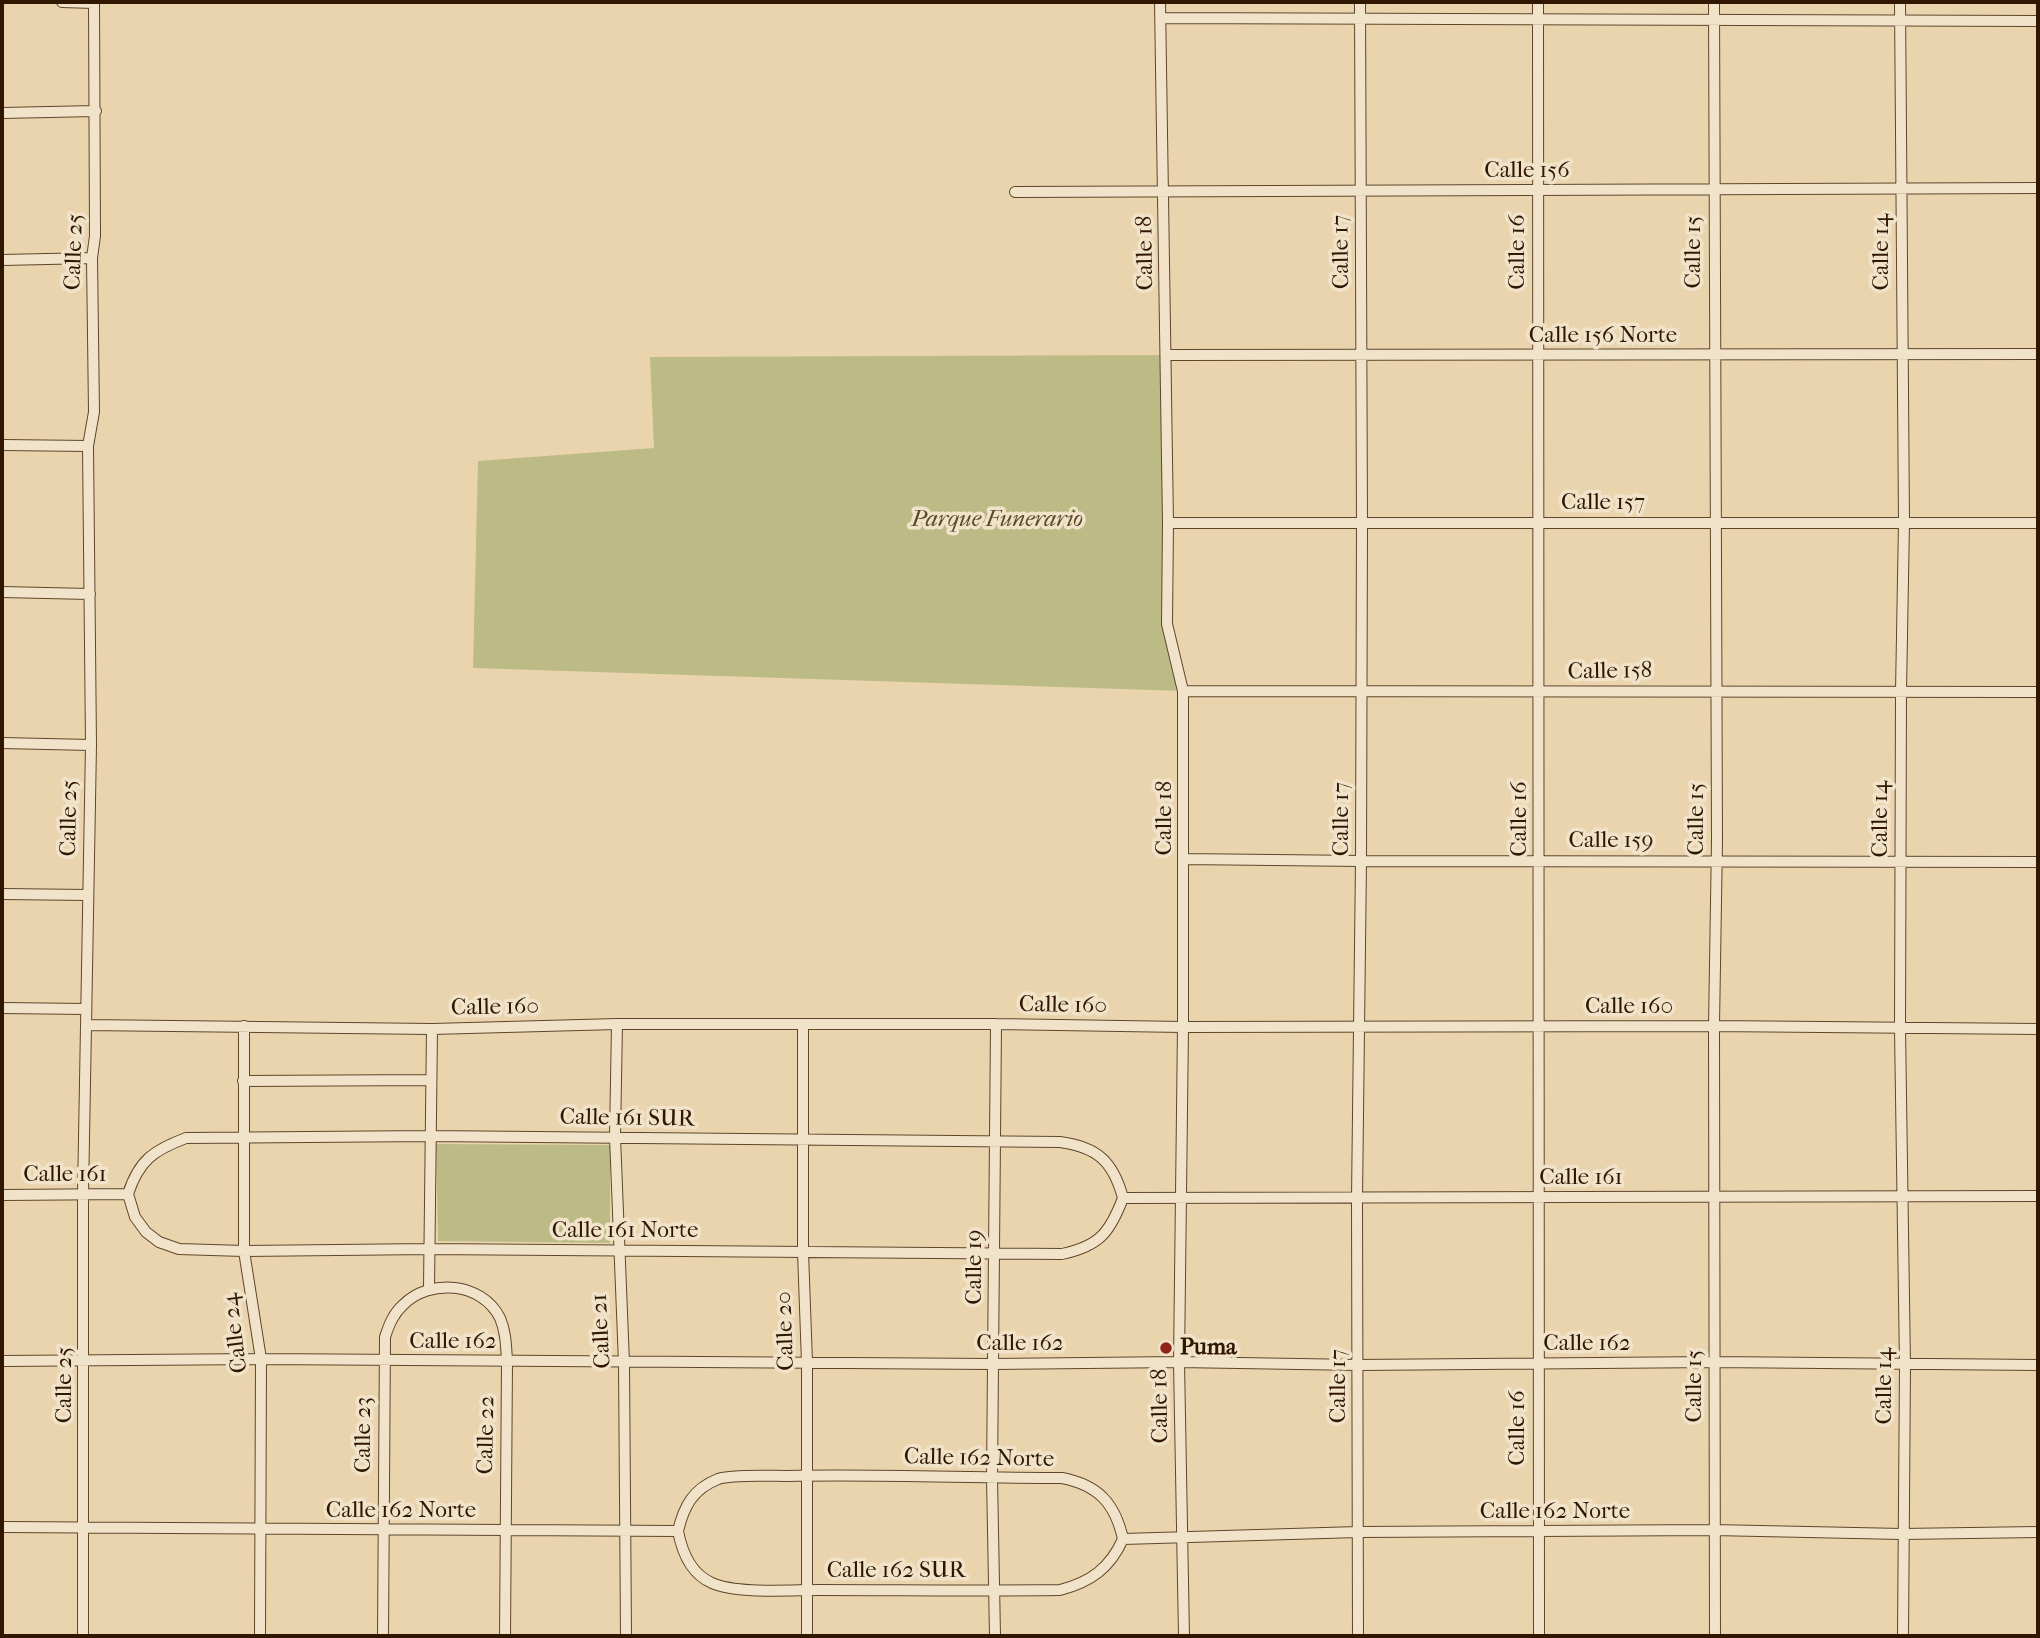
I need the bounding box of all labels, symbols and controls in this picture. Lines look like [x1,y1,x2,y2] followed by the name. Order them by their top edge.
[1484,157,1570,185] street label: Calle 156
[60,213,90,291] street label: Calle 25
[1504,214,1532,290] street label: Calle 16
[1868,214,1896,290] street label: Calle 14
[1132,215,1160,291] street label: Calle 18
[1328,215,1356,289] street label: Calle 17
[1680,215,1708,289] street label: Calle 15
[1529,322,1677,350] street label: Calle 156 Norte
[1561,489,1645,517] street label: Calle 157
[911,506,1083,534] park label: Parque Funerario
[1567,657,1653,687] street label: Calle 158
[56,779,84,857] street label: Calle 25
[1151,781,1179,855] street label: Calle 18
[1506,781,1534,857] street label: Calle 16
[1867,781,1895,857] street label: Calle 14
[1328,782,1356,856] street label: Calle 17
[1683,782,1711,856] street label: Calle 15
[1568,827,1654,855] street label: Calle 159
[1019,991,1107,1021] street label: Calle 160
[451,993,539,1023] street label: Calle 160
[1585,993,1673,1021] street label: Calle 160
[559,1104,695,1134] street label: Calle 161 SUR
[23,1161,107,1189] street label: Calle 161
[1539,1164,1623,1192] street label: Calle 161
[552,1217,698,1245] street label: Calle 161 Norte
[961,1229,989,1305] street label: Calle 19
[217,1291,255,1375] street label: Calle 24
[771,1291,801,1371] street label: Calle 20
[586,1293,618,1369] street label: Calle 21
[409,1328,497,1356] street label: Calle 162
[976,1330,1064,1358] street label: Calle 162
[1543,1330,1631,1358] street label: Calle 162
[1180,1334,1237,1362] place label: Puma
[1158,1340,1174,1356] marker: Puma
[51,1347,79,1423] street label: Calle 25
[1871,1348,1899,1424] street label: Calle 14
[1325,1349,1353,1423] street label: Calle 17
[1681,1349,1709,1423] street label: Calle 15
[1147,1368,1175,1444] street label: Calle 18
[1504,1390,1532,1466] street label: Calle 16
[473,1395,501,1475] street label: Calle 22
[350,1397,378,1473] street label: Calle 23
[904,1444,1054,1474] street label: Calle 162 Norte
[326,1497,476,1525] street label: Calle 162 Norte
[1480,1498,1630,1526] street label: Calle 162 Norte
[827,1557,965,1585] street label: Calle 162 SUR

